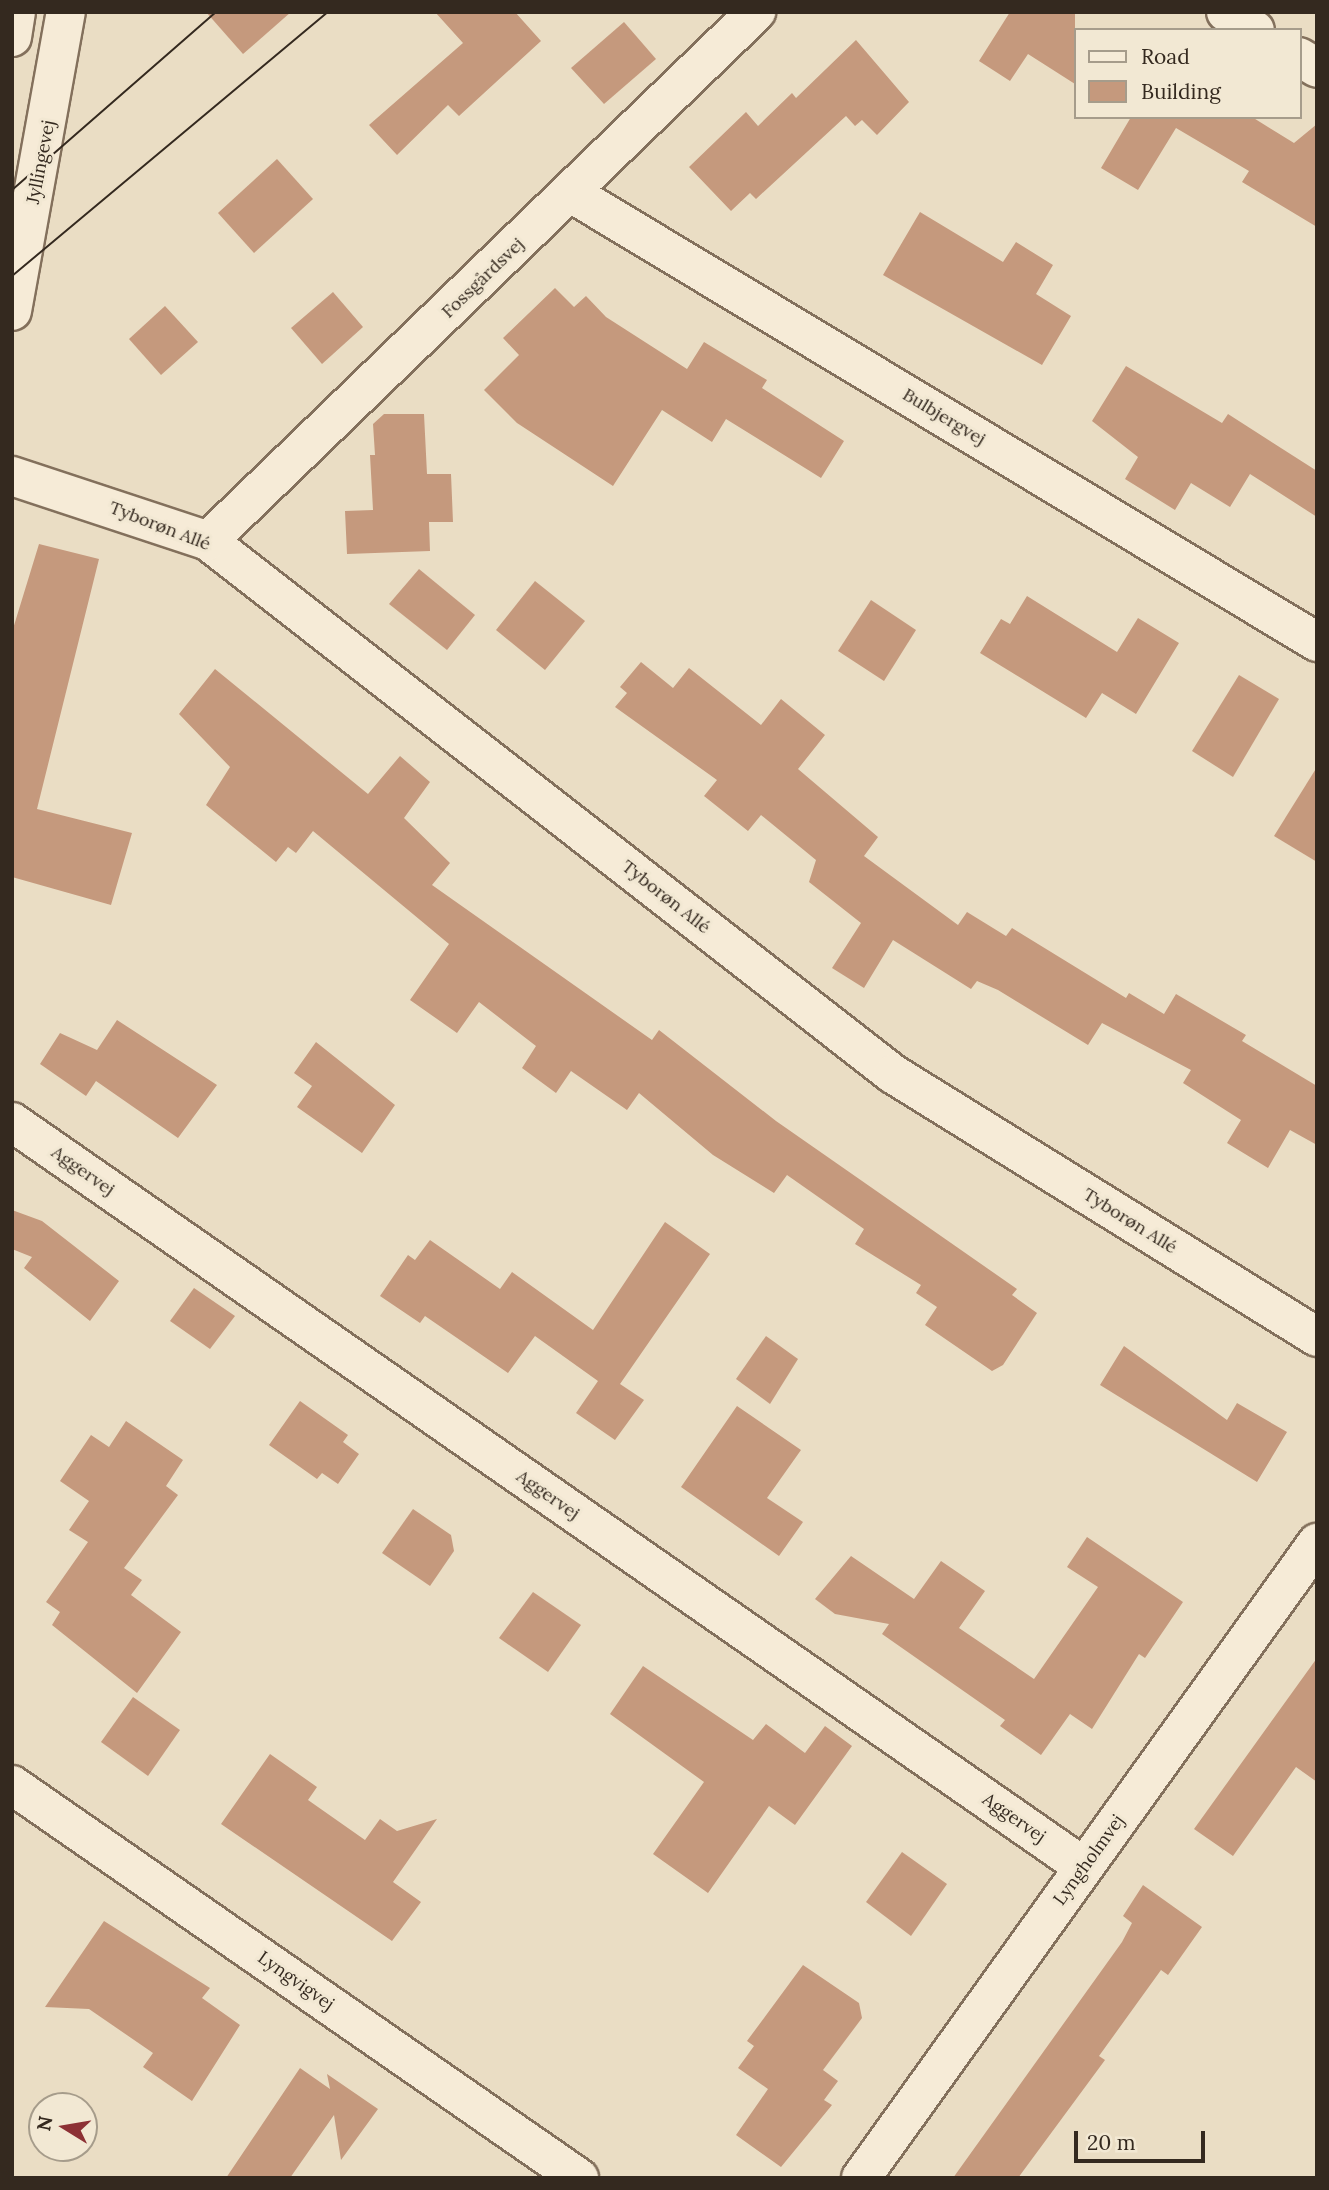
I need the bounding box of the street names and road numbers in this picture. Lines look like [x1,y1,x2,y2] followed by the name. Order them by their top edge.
[22,118,60,206] street label: Jyllingevej
[437,233,529,323] street label: Fossgårdsvej
[899,384,989,450] street label: Bulbjergvej
[106,497,214,555] street label: Tyborøn Allé
[617,856,715,938] street label: Tyborøn Allé
[47,1141,119,1201] street label: Aggervej
[1079,1184,1181,1258] street label: Tyborøn Allé
[512,1465,584,1525] street label: Aggervej
[978,1788,1050,1848] street label: Aggervej
[1049,1811,1129,1909] street label: Lyngholmvej
[254,1947,338,2015] street label: Lyngvigvej

